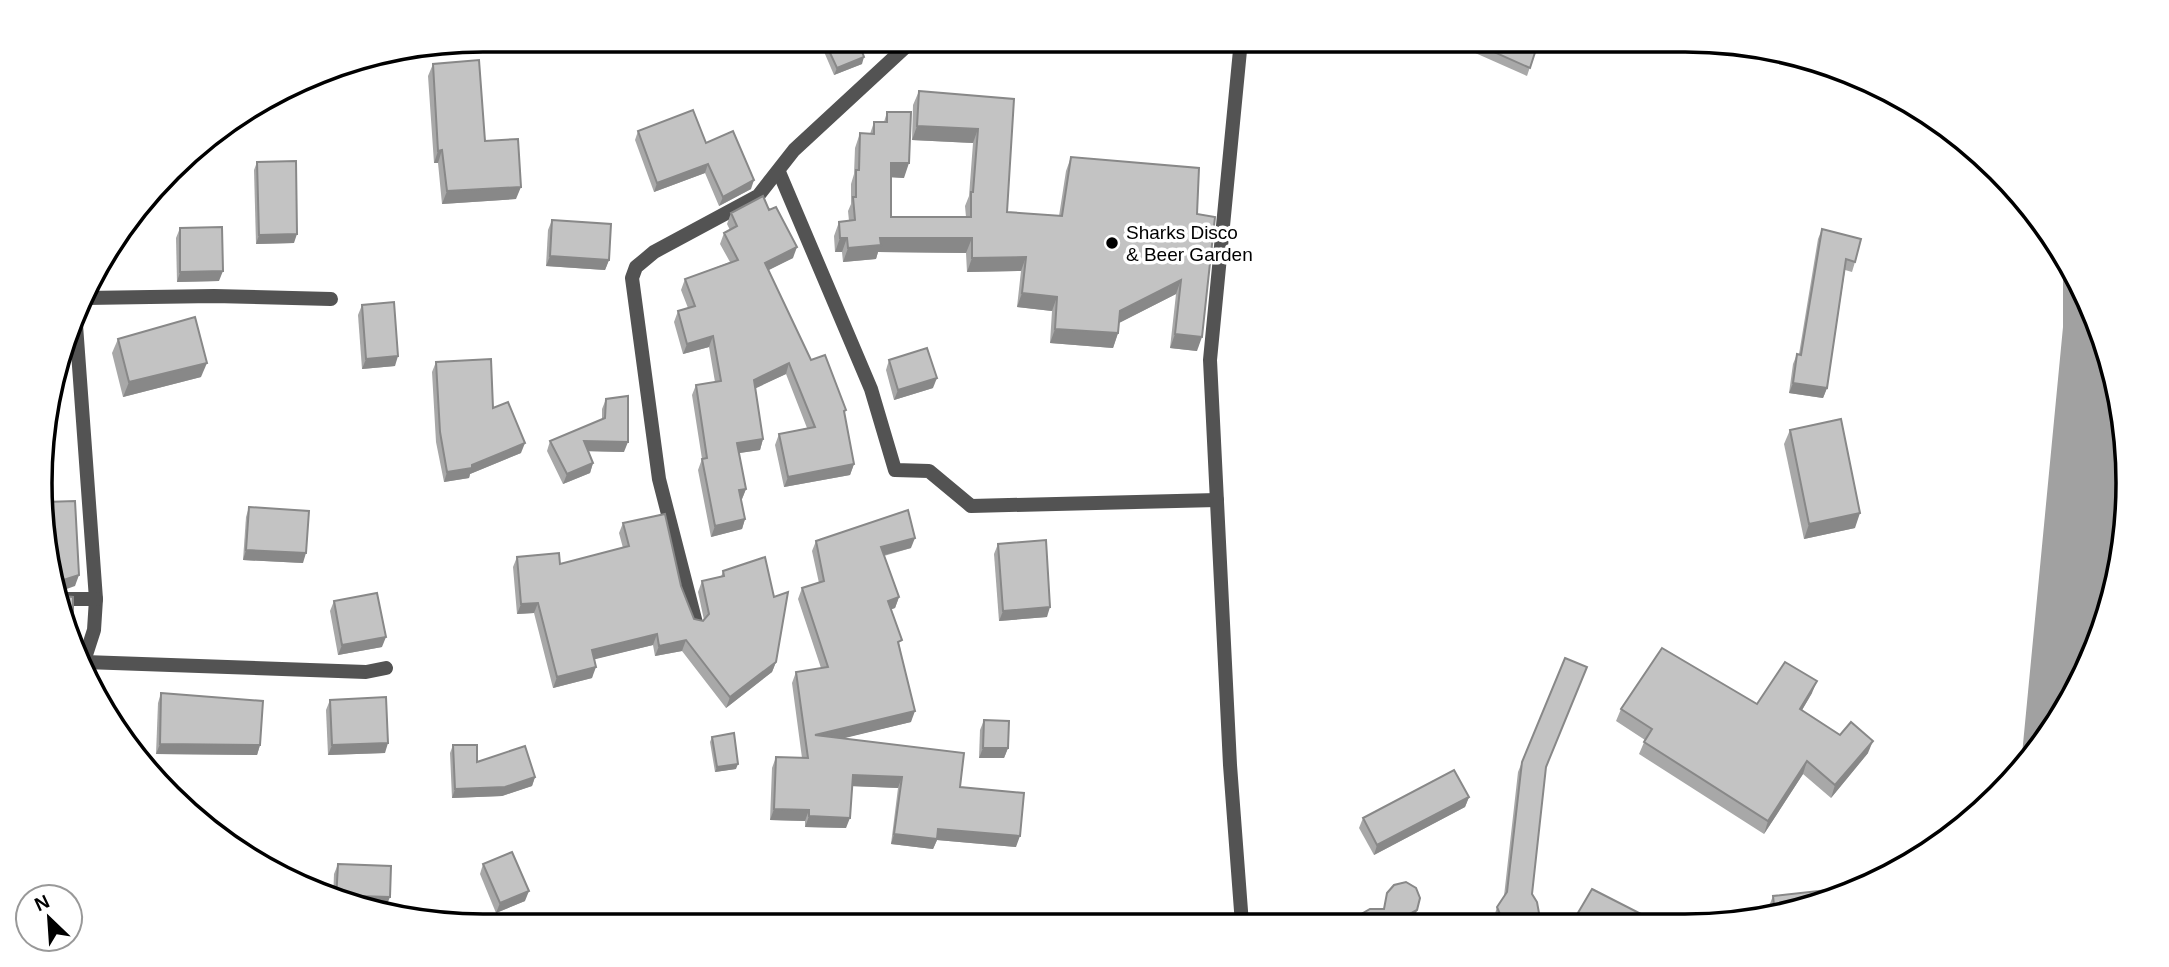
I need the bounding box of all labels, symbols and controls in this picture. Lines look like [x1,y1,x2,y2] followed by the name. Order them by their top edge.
[1126,222,1253,265] place label: Sharks Disco & Beer Garden
[1104,235,1120,251] marker: Sharks Disco & Beer Garden
[14,883,84,953] north arrow
[31,891,53,915] text: N

